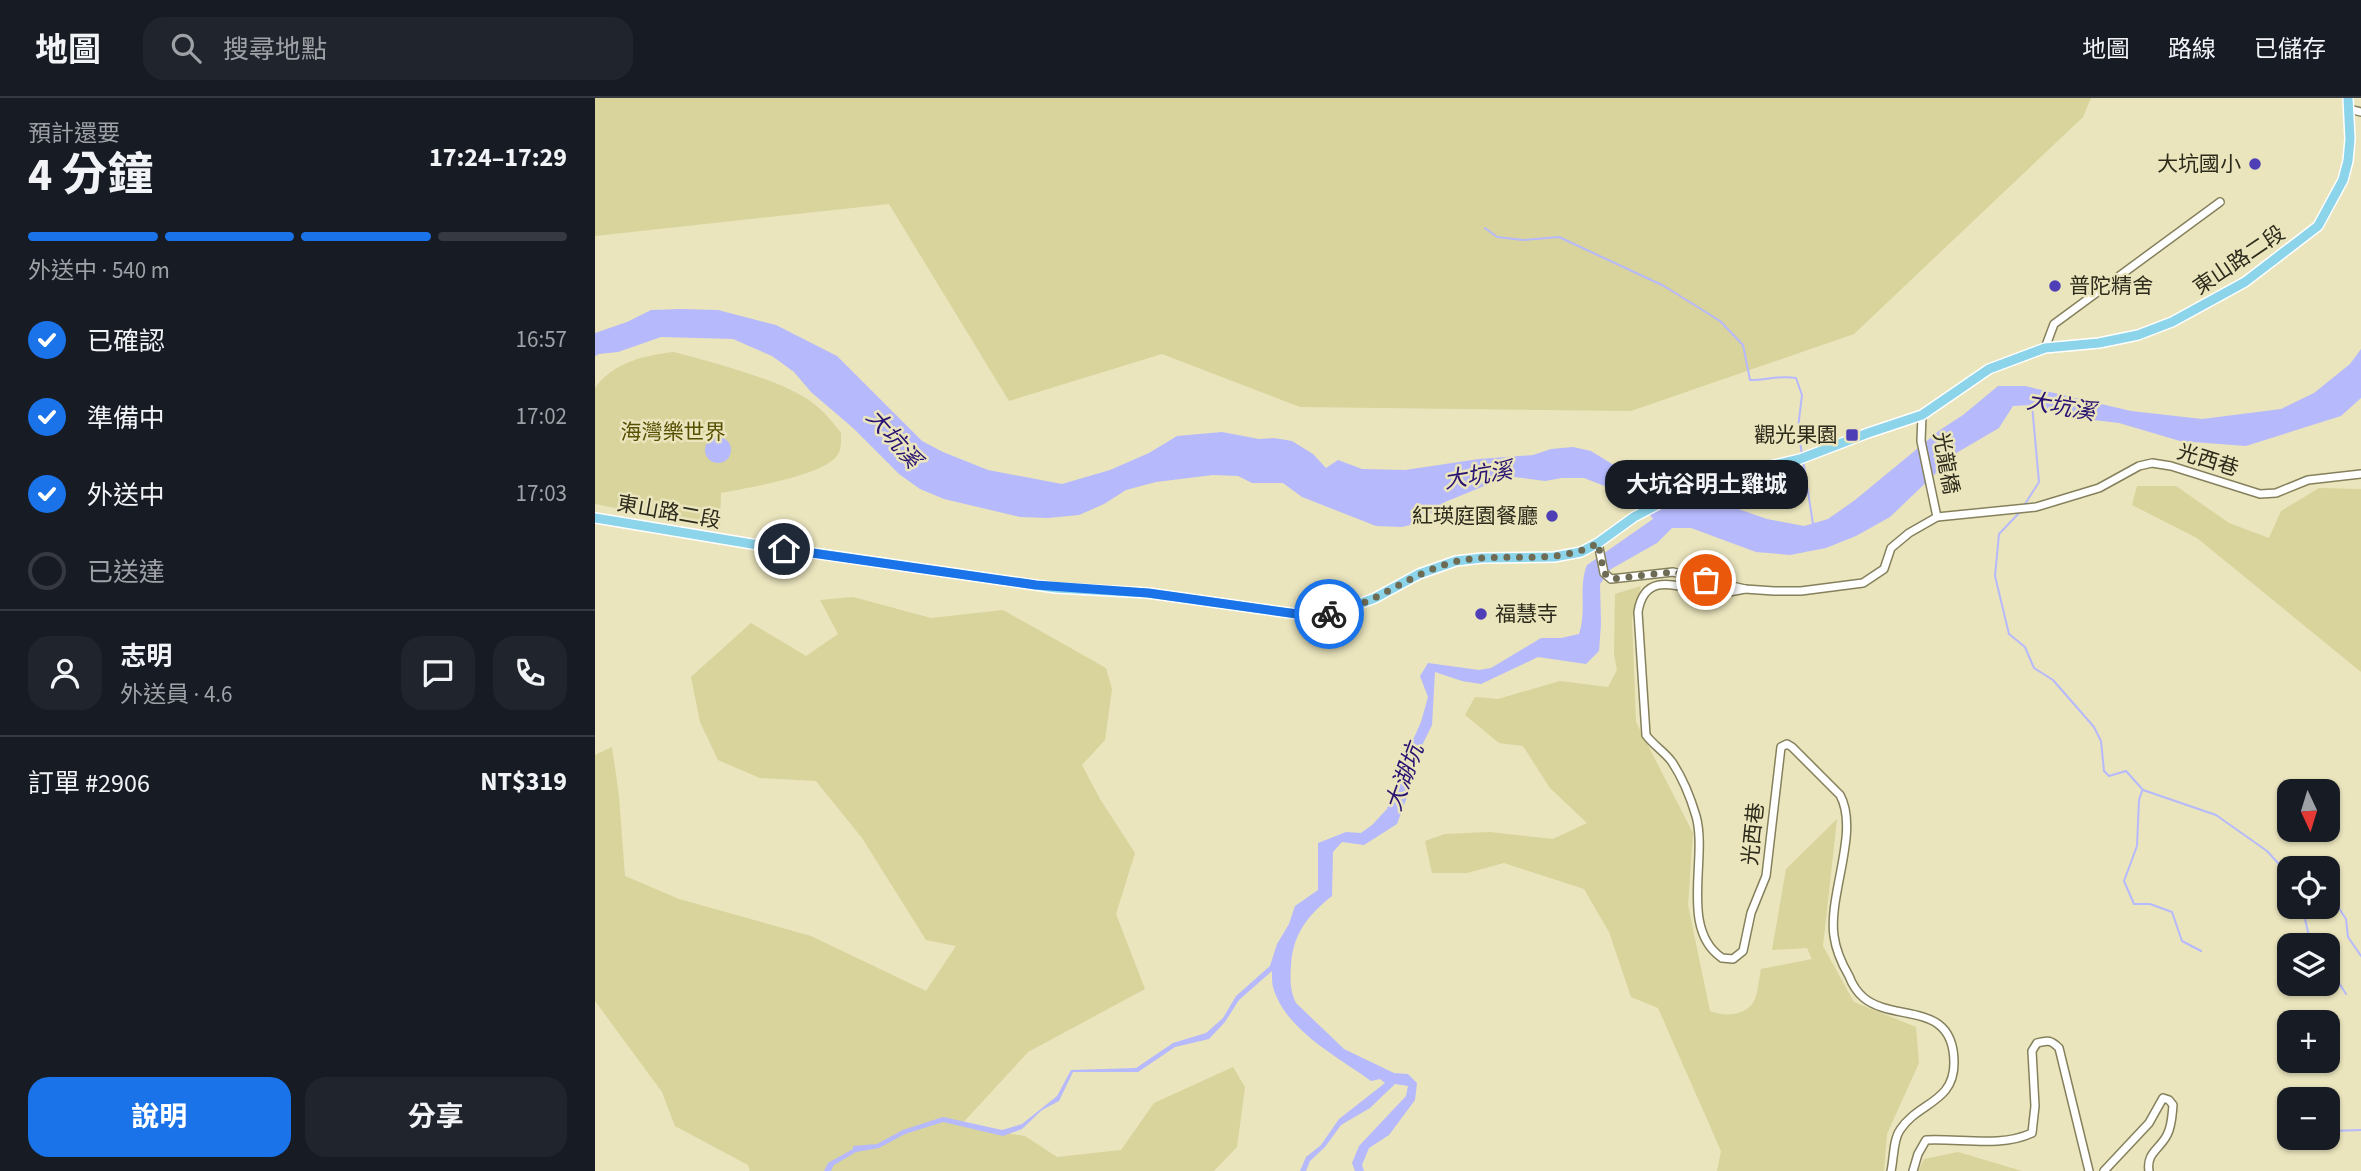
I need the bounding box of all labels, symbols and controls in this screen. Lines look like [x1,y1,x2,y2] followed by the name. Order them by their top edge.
[143,17,633,80] search box
[35,27,101,74] text: 地圖
[167,29,205,67] icon: search
[223,31,327,68] text: 搜尋地點
[2082,32,2130,67] text: 地圖
[2168,32,2216,67] text: 路線
[2254,32,2326,67] text: 已儲存
[28,117,120,150] text: 預計還要
[429,139,567,176] text: 17:24–17:29
[28,143,154,208] text: 4 分鐘
[2157,149,2241,179] place label: 大坑國小
[2247,156,2263,172] marker: 大坑國小
[2187,218,2291,302] street label: 東山路二段
[28,254,170,287] text: 外送中 · 540 m
[2069,271,2153,301] place label: 普陀精舍
[2047,278,2063,294] marker: 普陀精舍
[28,321,66,359] icon: check
[87,323,165,360] text: 已確認
[516,323,567,356] text: 16:57
[2024,384,2101,429] water label: 大坑溪
[28,398,66,436] icon: check
[87,400,165,437] text: 準備中
[516,400,567,433] text: 17:02
[859,401,931,477] water label: 大坑溪
[621,417,726,447] park label: 海灣樂世界
[1754,420,1838,450] place label: 觀光果園
[1844,427,1860,443] marker: 觀光果園
[1926,429,1966,497] street label: 光龍橋
[2173,436,2243,484] street label: 光西巷
[1441,453,1518,497] water label: 大坑溪
[1605,461,1807,510] callout: 大坑谷明土雞城
[1626,468,1787,501] text: 大坑谷明土雞城
[28,475,66,513] icon: check
[87,477,165,514] text: 外送中
[516,477,567,510] text: 17:03
[615,488,723,536] street label: 東山路二段
[1412,501,1538,531] place label: 紅瑛庭園餐廳
[1544,508,1560,524] marker: 紅瑛庭園餐廳
[754,519,814,579] pin
[765,530,803,568] icon: home
[1676,550,1736,610] pin
[87,554,165,591] text: 已送達
[1687,561,1725,599] icon: bag
[1294,579,1364,649] courier
[1310,595,1348,633] icon: bike
[1495,599,1558,629] place label: 福慧寺
[1473,606,1489,622] marker: 福慧寺
[28,636,102,710] button: person
[401,636,475,710] button: chat
[493,636,567,710] button: phone
[120,638,172,675] text: 志明
[120,678,233,711] text: 外送員 · 4.6
[1377,736,1433,815] water label: 大湖坑
[480,763,567,800] text: NT$319
[28,765,150,802] text: 訂單 #2906
[2277,779,2340,842] north arrow
[2277,779,2340,1150] map controls
[1735,801,1771,867] street label: 光西巷
[2277,856,2340,919] button: locate
[2277,933,2340,996] button: layers
[2277,1010,2340,1073] button: +
[28,1077,291,1157] button: 說明
[305,1077,567,1157] button: 分享
[2277,1087,2340,1150] button: −

